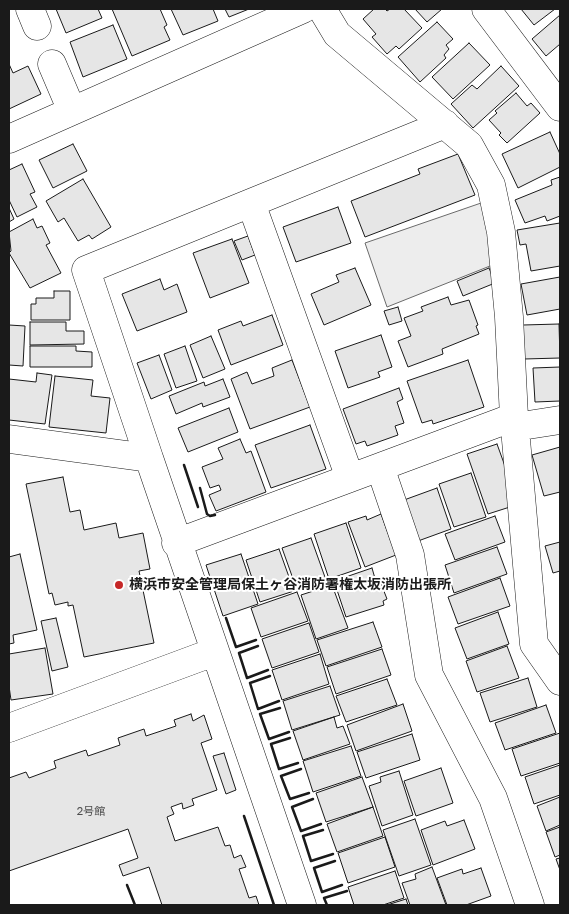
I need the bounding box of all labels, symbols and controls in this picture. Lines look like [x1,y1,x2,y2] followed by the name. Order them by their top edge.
[129,577,451,593] place label: 横浜市安全管理局保土ヶ谷消防署権太坂消防出張所
[113,579,125,591] marker: 横浜市安全管理局保土ヶ谷消防署権太坂消防出張所
[77,805,105,819] house number: 2号館

